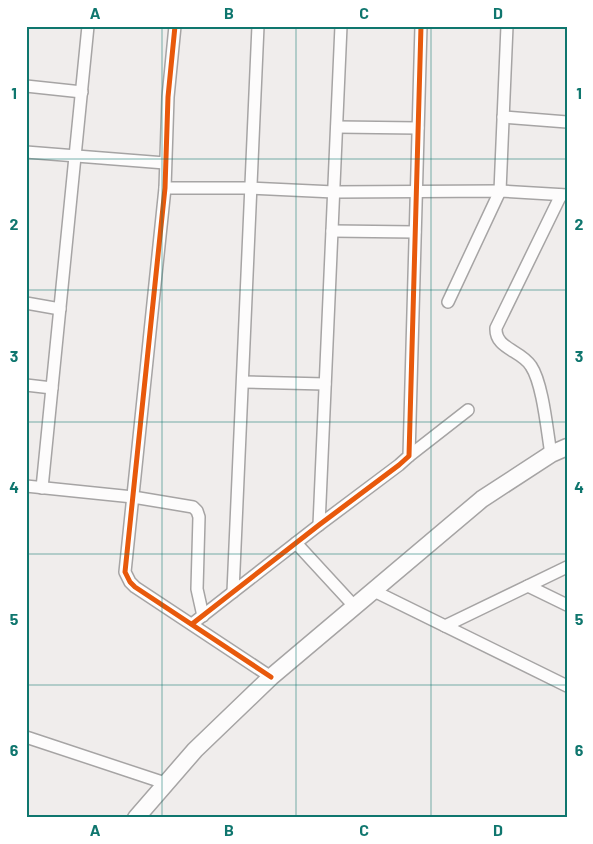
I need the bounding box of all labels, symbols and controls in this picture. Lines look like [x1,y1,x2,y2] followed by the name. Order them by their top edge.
[90,3,101,22] text: A
[224,3,234,22] text: B
[359,3,369,22] text: C
[493,3,503,22] text: D
[11,83,17,102] text: 1
[576,83,582,102] text: 1
[10,214,19,233] text: 2
[575,214,584,233] text: 2
[10,346,18,365] text: 3
[575,346,583,365] text: 3
[9,477,19,496] text: 4
[574,477,584,496] text: 4
[10,609,19,628] text: 5
[575,609,584,628] text: 5
[10,740,19,759] text: 6
[575,740,584,759] text: 6
[90,820,101,839] text: A
[224,820,234,839] text: B
[359,820,369,839] text: C
[493,820,503,839] text: D

